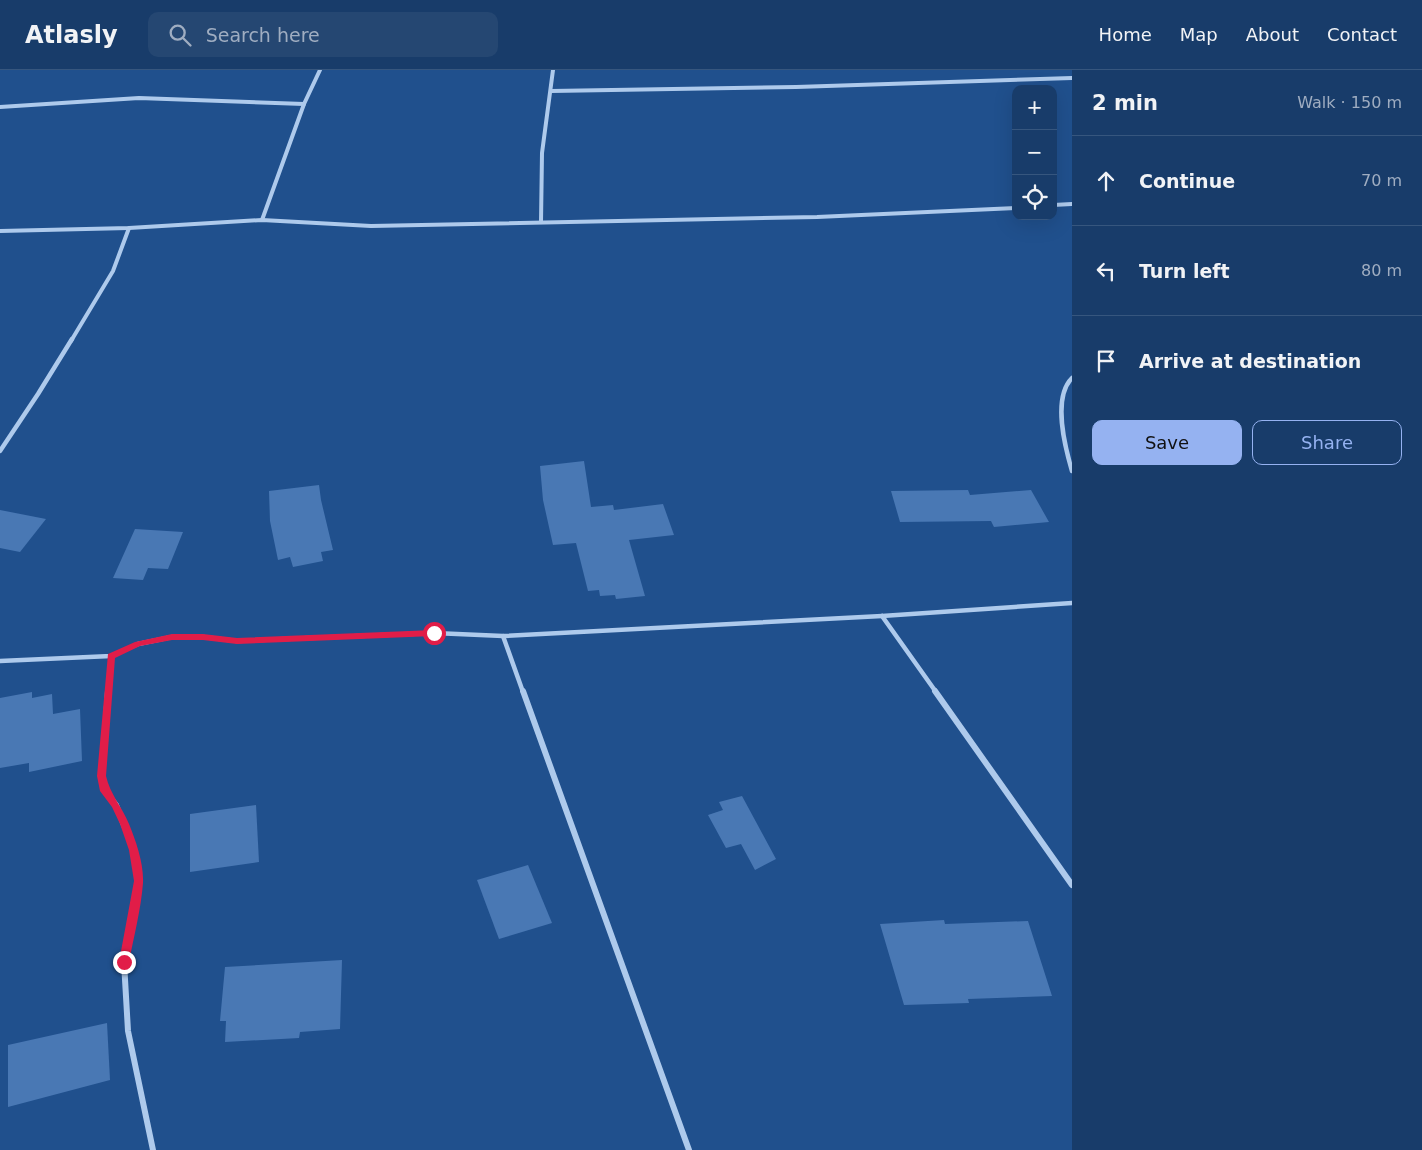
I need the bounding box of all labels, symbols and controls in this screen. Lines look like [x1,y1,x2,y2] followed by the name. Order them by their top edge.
[148,12,498,57] search box
[25,21,118,49] text: Atlasly
[166,21,194,49] icon: search
[206,24,320,46] text: Search here
[1099,24,1152,45] text: Home
[1180,24,1218,45] text: Map
[1246,24,1299,45] text: About
[1327,24,1397,45] text: Contact
[1012,85,1057,220] map controls
[1012,85,1057,130] button: +
[1092,91,1158,115] text: 2 min
[1297,93,1402,112] text: Walk · 150 m
[1012,130,1057,175] button: −
[1092,167,1120,195] icon: ahead
[1139,170,1235,192] text: Continue
[1361,171,1402,190] text: 70 m
[1012,175,1057,220] button: locate
[1092,257,1120,285] icon: left
[1139,260,1230,282] text: Turn left
[1361,261,1402,280] text: 80 m
[1092,347,1120,375] icon: arrive
[1139,350,1361,372] text: Arrive at destination
[1092,420,1242,465] button: Save
[1252,420,1402,465] button: Share
[423,622,446,645] route start
[113,951,136,974] route end

